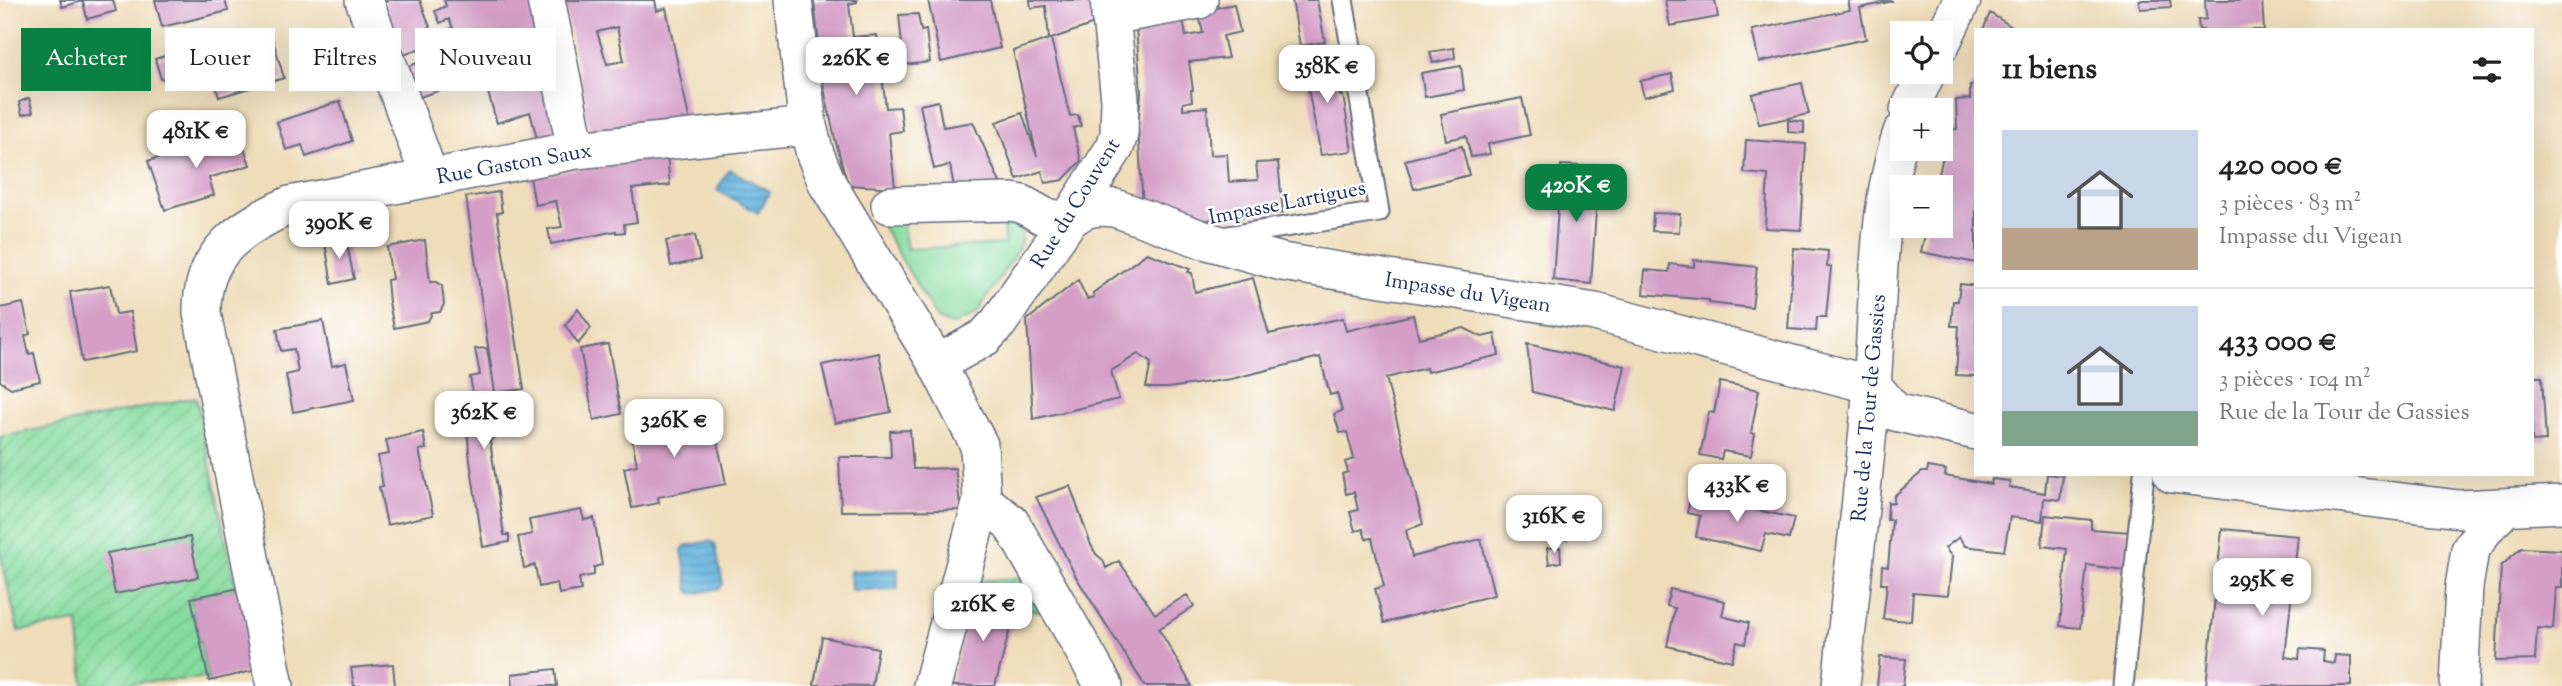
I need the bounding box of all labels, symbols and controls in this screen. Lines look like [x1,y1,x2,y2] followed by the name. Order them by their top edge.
[1890,21,1953,238] map controls
[1890,21,1953,84] button: locate
[21,28,151,91] chip: Acheter
[165,28,275,91] chip: Louer
[289,28,401,91] chip: Filtres
[415,28,556,91] chip: Nouveau
[799,38,913,97] pin: 226K €
[822,43,890,76] text: 226K €
[1270,46,1384,105] pin: 358K €
[2002,49,2097,92] text: 11 biens
[1295,51,1359,84] text: 358K €
[2468,51,2506,89] icon: filters
[1890,98,1953,161] button: +
[139,110,253,170] pin: 481K €
[163,116,229,149] text: 481K €
[1025,133,1129,275] street label: Rue du Couvent
[434,137,594,193] street label: Rue Gaston Saux
[2219,145,2343,188] text: 420 000 €
[2058,158,2142,242] icon: home
[1519,164,1633,224] pin: 420K €
[1541,170,1611,203] text: 420K €
[1206,174,1369,234] street label: Impasse Lartigues
[1890,175,1953,238] button: −
[2219,188,2361,221] text: 3 pièces · 83 m²
[282,202,396,261] pin: 390K €
[305,207,373,240] text: 390K €
[2219,221,2403,254] text: Impasse du Vigean
[1382,266,1553,322] street label: Impasse du Vigean
[1845,293,1895,523] street label: Rue de la Tour de Gassies
[2219,321,2337,364] text: 433 000 €
[2058,334,2142,418] icon: home
[2219,364,2371,397] text: 3 pièces · 104 m²
[427,392,541,451] pin: 362K €
[451,397,517,430] text: 362K €
[2219,397,2470,430] text: Rue de la Tour de Gassies
[617,400,731,459] pin: 326K €
[640,405,708,438] text: 326K €
[1680,464,1794,524] pin: 433K €
[1704,470,1770,503] text: 433K €
[1497,496,1611,555] pin: 316K €
[1522,501,1586,534] text: 316K €
[2205,558,2319,618] pin: 295K €
[2229,564,2295,597] text: 295K €
[926,584,1040,643] pin: 216K €
[950,589,1016,622] text: 216K €

